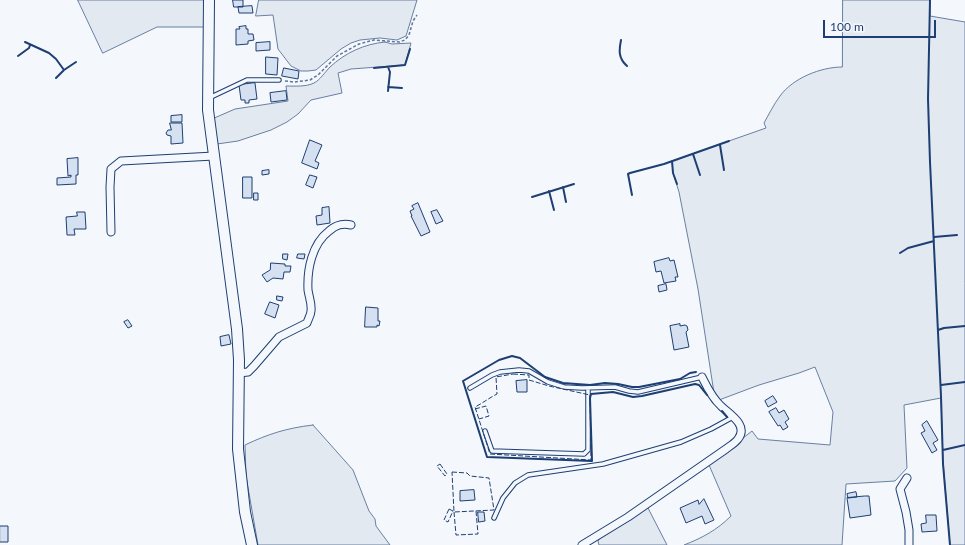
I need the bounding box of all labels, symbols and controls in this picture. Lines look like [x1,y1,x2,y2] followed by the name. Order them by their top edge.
[825,12,938,38] scale bar
[830,19,864,34] text: 100 m

